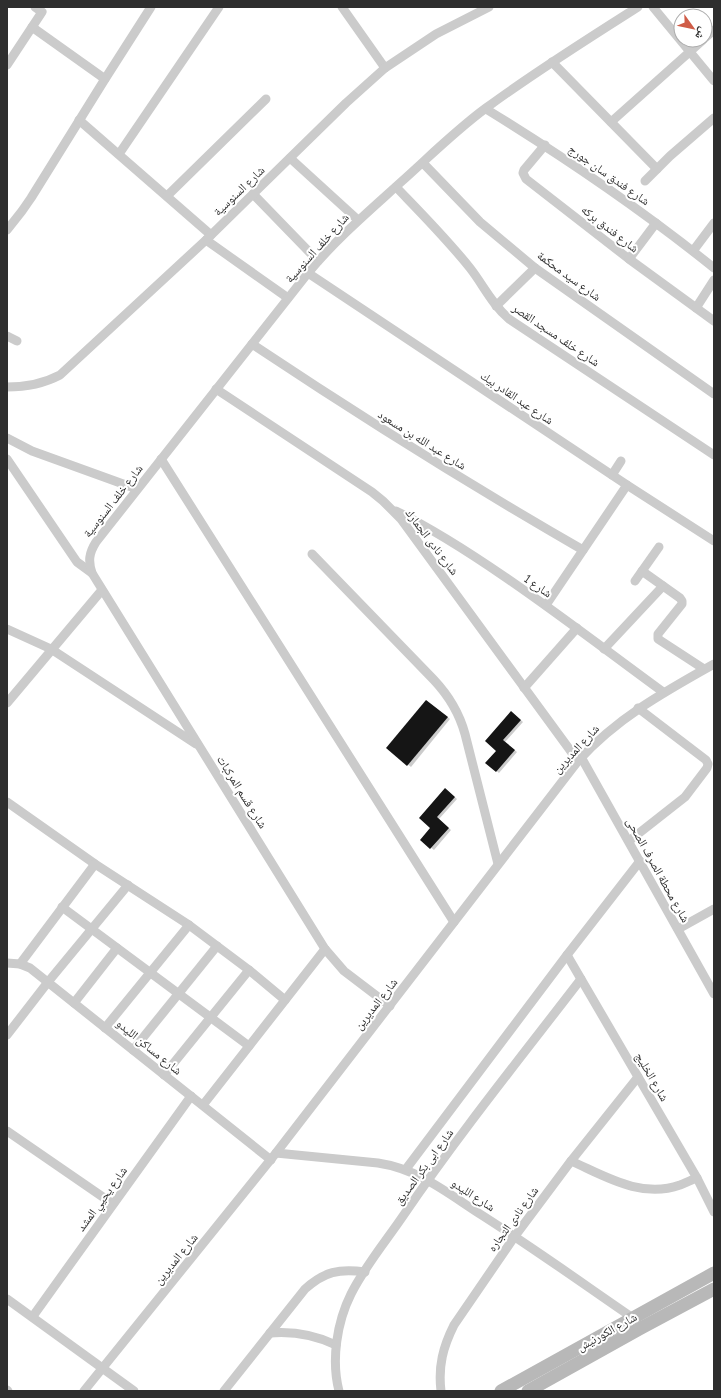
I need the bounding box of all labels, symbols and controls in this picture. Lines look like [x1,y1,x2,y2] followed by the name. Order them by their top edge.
[673,8,713,48] north arrow
[691,24,710,42] text: ش
[565,141,653,209] street label: شارع فندق سان جورج
[210,162,268,219] street label: شارع السنوسية
[578,202,642,256] street label: شارع فندق بركه
[281,210,353,286] street label: شارع خلف السنوسية
[534,247,604,305] street label: شارع سيد محكمة
[508,299,603,370] street label: شارع خلف مسجد القصر
[477,368,557,428] street label: شارع عبد القادر بيك
[375,406,469,474] street label: شارع عبد الله بن مسعود
[79,461,147,541] street label: شارع خلف السنوسية
[402,506,462,579] street label: شارع نادى الجمارك
[521,571,555,601] street label: شارع 1
[549,721,603,777] street label: شارع المديرين
[213,752,271,832] street label: شارع قسم المركبات
[622,815,694,925] street label: شارع محطة الصرف الصحى
[351,975,401,1033] street label: شارع المديرين
[113,1016,185,1079] street label: شارع مساكن الليدو
[632,1050,672,1104] street label: شارع الخليج
[391,1126,457,1208] street label: شارع ابى بكر الصديق
[73,1163,133,1236] street label: شارع يحيي المشد
[448,1175,498,1215] street label: شارع الليدو
[484,1183,542,1255] street label: شارع نادى التجاره
[150,1230,202,1288] street label: شارع المديرين
[574,1309,640,1355] street label: شارع الكورنيش

